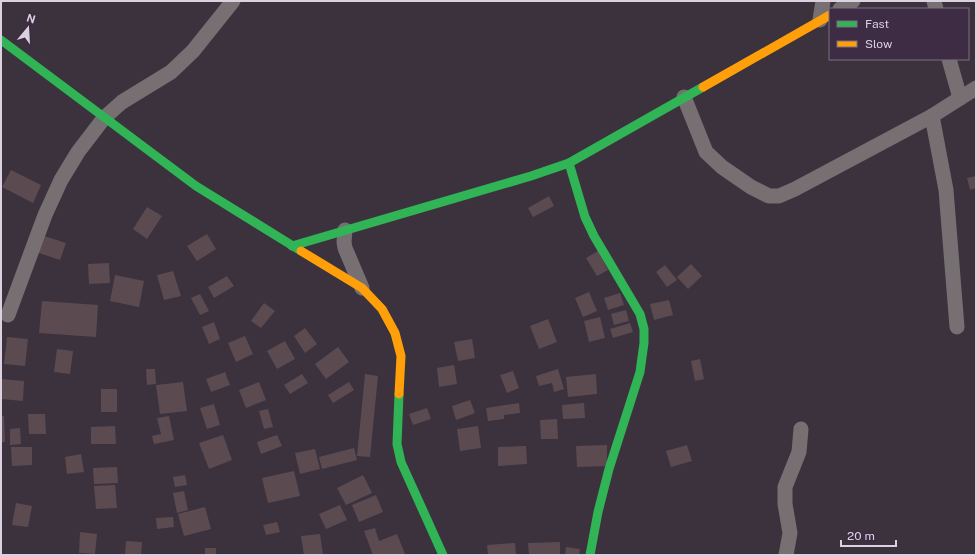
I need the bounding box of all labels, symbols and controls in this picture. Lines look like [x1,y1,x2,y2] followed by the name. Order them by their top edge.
[8,8,48,48] north arrow
[829,8,969,60] legend
[25,11,37,26] text: N
[865,17,890,31] text: Fast
[865,37,893,51] text: Slow
[841,522,896,548] scale bar
[847,529,875,543] text: 20 m

